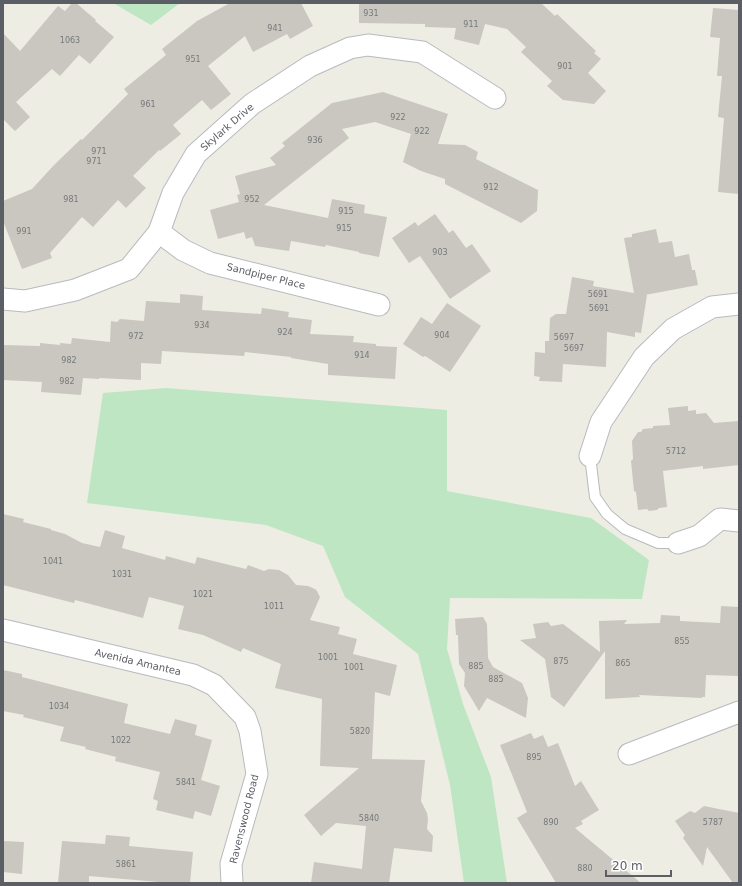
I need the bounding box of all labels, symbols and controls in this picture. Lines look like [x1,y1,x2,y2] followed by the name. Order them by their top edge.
[363,9,379,18] house number: 931
[463,20,479,29] house number: 911
[267,24,283,33] house number: 941
[60,36,80,45] house number: 1063
[185,55,201,64] house number: 951
[557,62,573,71] house number: 901
[140,100,156,109] house number: 961
[198,101,256,153] street label: Skylark Drive
[390,113,406,122] house number: 922
[414,127,430,136] house number: 922
[307,136,323,145] house number: 936
[91,147,107,156] house number: 971
[86,157,102,166] house number: 971
[483,183,499,192] house number: 912
[63,195,79,204] house number: 981
[244,195,260,204] house number: 952
[338,207,354,216] house number: 915
[336,224,352,233] house number: 915
[16,227,32,236] house number: 991
[432,248,448,257] house number: 903
[226,261,306,291] street label: Sandpiper Place
[588,290,608,299] house number: 5691
[589,304,609,313] house number: 5691
[194,321,210,330] house number: 934
[277,328,293,337] house number: 924
[434,331,450,340] house number: 904
[128,332,144,341] house number: 972
[554,333,574,342] house number: 5697
[564,344,584,353] house number: 5697
[354,351,370,360] house number: 914
[61,356,77,365] house number: 982
[59,377,75,386] house number: 982
[666,447,686,456] house number: 5712
[43,557,63,566] house number: 1041
[112,570,132,579] house number: 1031
[193,590,213,599] house number: 1021
[264,602,284,611] house number: 1011
[674,637,690,646] house number: 855
[94,647,182,677] street label: Avenida Amantea
[318,653,338,662] house number: 1001
[553,657,569,666] house number: 875
[615,659,631,668] house number: 865
[468,662,484,671] house number: 885
[344,663,364,672] house number: 1001
[488,675,504,684] house number: 885
[49,702,69,711] house number: 1034
[350,727,370,736] house number: 5820
[111,736,131,745] house number: 1022
[526,753,542,762] house number: 895
[228,773,260,865] street label: Ravenswood Road
[176,778,196,787] house number: 5841
[359,814,379,823] house number: 5840
[543,818,559,827] house number: 890
[703,818,723,827] house number: 5787
[606,852,671,878] scale bar
[612,859,643,873] text: 20 m
[116,860,136,869] house number: 5861
[577,864,593,873] house number: 880

